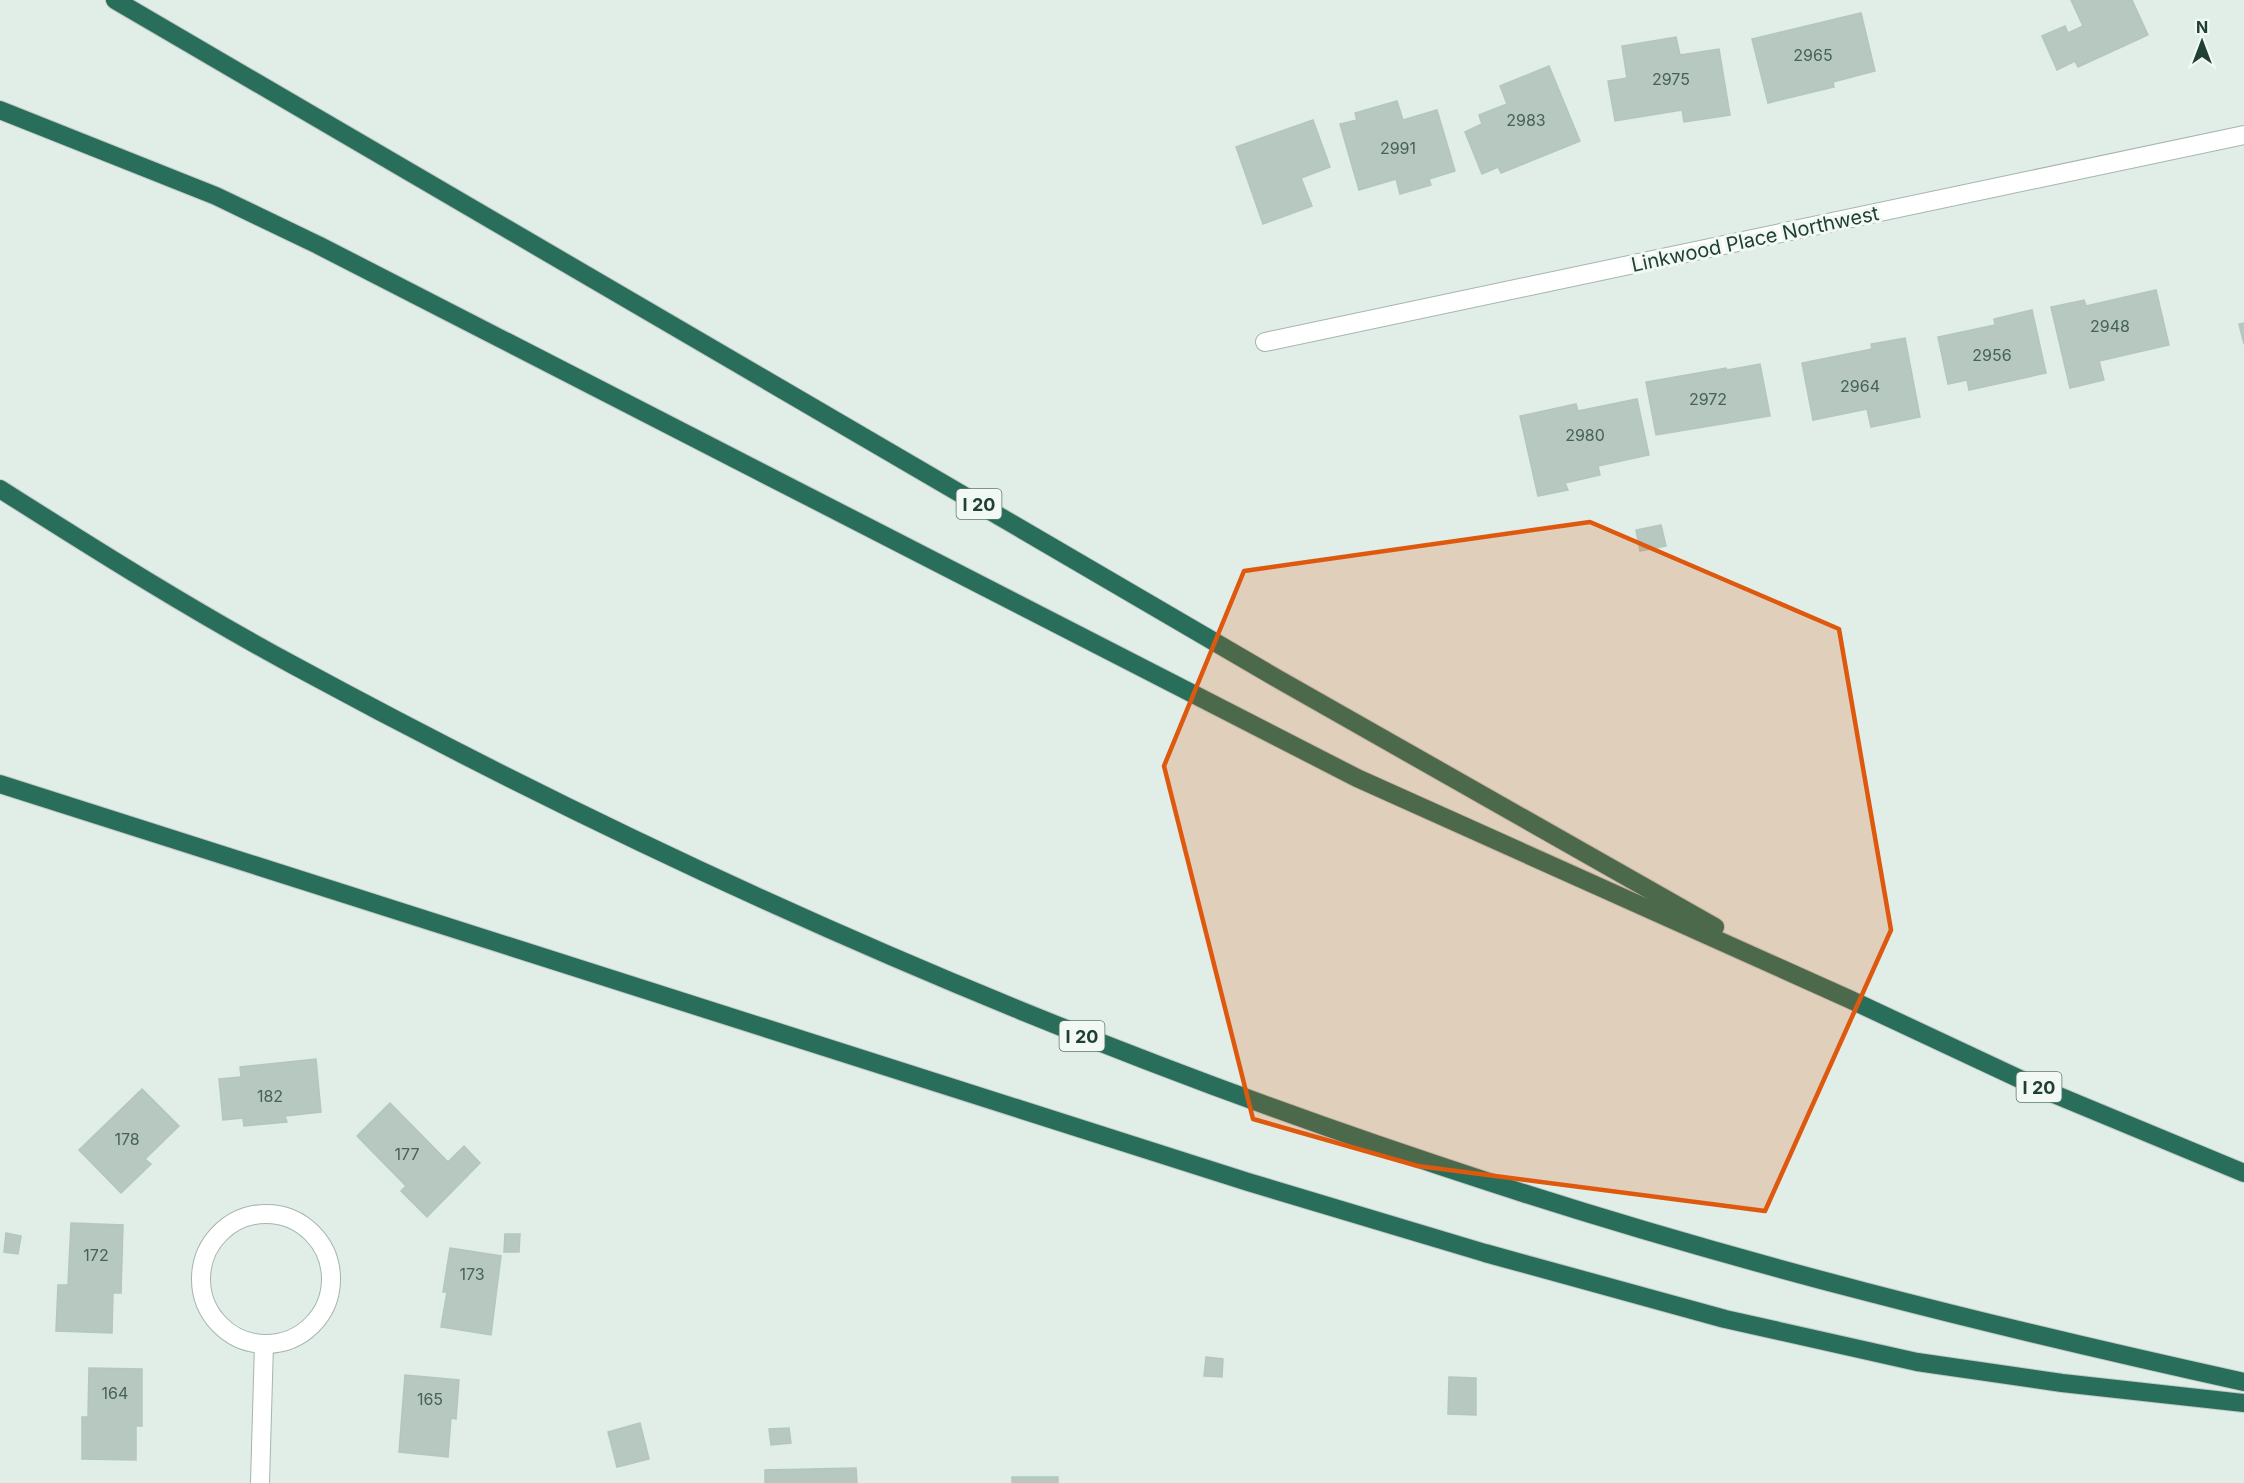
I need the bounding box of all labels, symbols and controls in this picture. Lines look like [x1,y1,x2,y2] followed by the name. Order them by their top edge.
[2172,12,2232,72] north arrow
[2196,17,2208,37] text: N
[1793,45,1833,65] house number: 2965
[1652,69,1690,89] house number: 2975
[1506,110,1546,130] house number: 2983
[1380,138,1416,158] house number: 2991
[1629,201,1881,277] street label: Linkwood Place Northwest
[2090,316,2130,336] house number: 2948
[1972,345,2012,365] house number: 2956
[1840,376,1880,396] house number: 2964
[1689,389,1727,409] house number: 2972
[1565,425,1605,445] house number: 2980
[956,489,1002,519] road number: I 20
[1060,1021,1104,1051] road number: I 20
[2016,1072,2062,1102] road number: I 20
[257,1086,283,1106] house number: 182
[114,1129,140,1149] house number: 178
[395,1144,419,1164] house number: 177
[83,1245,109,1265] house number: 172
[459,1264,485,1284] house number: 173
[102,1383,128,1403] house number: 164
[417,1389,443,1409] house number: 165

